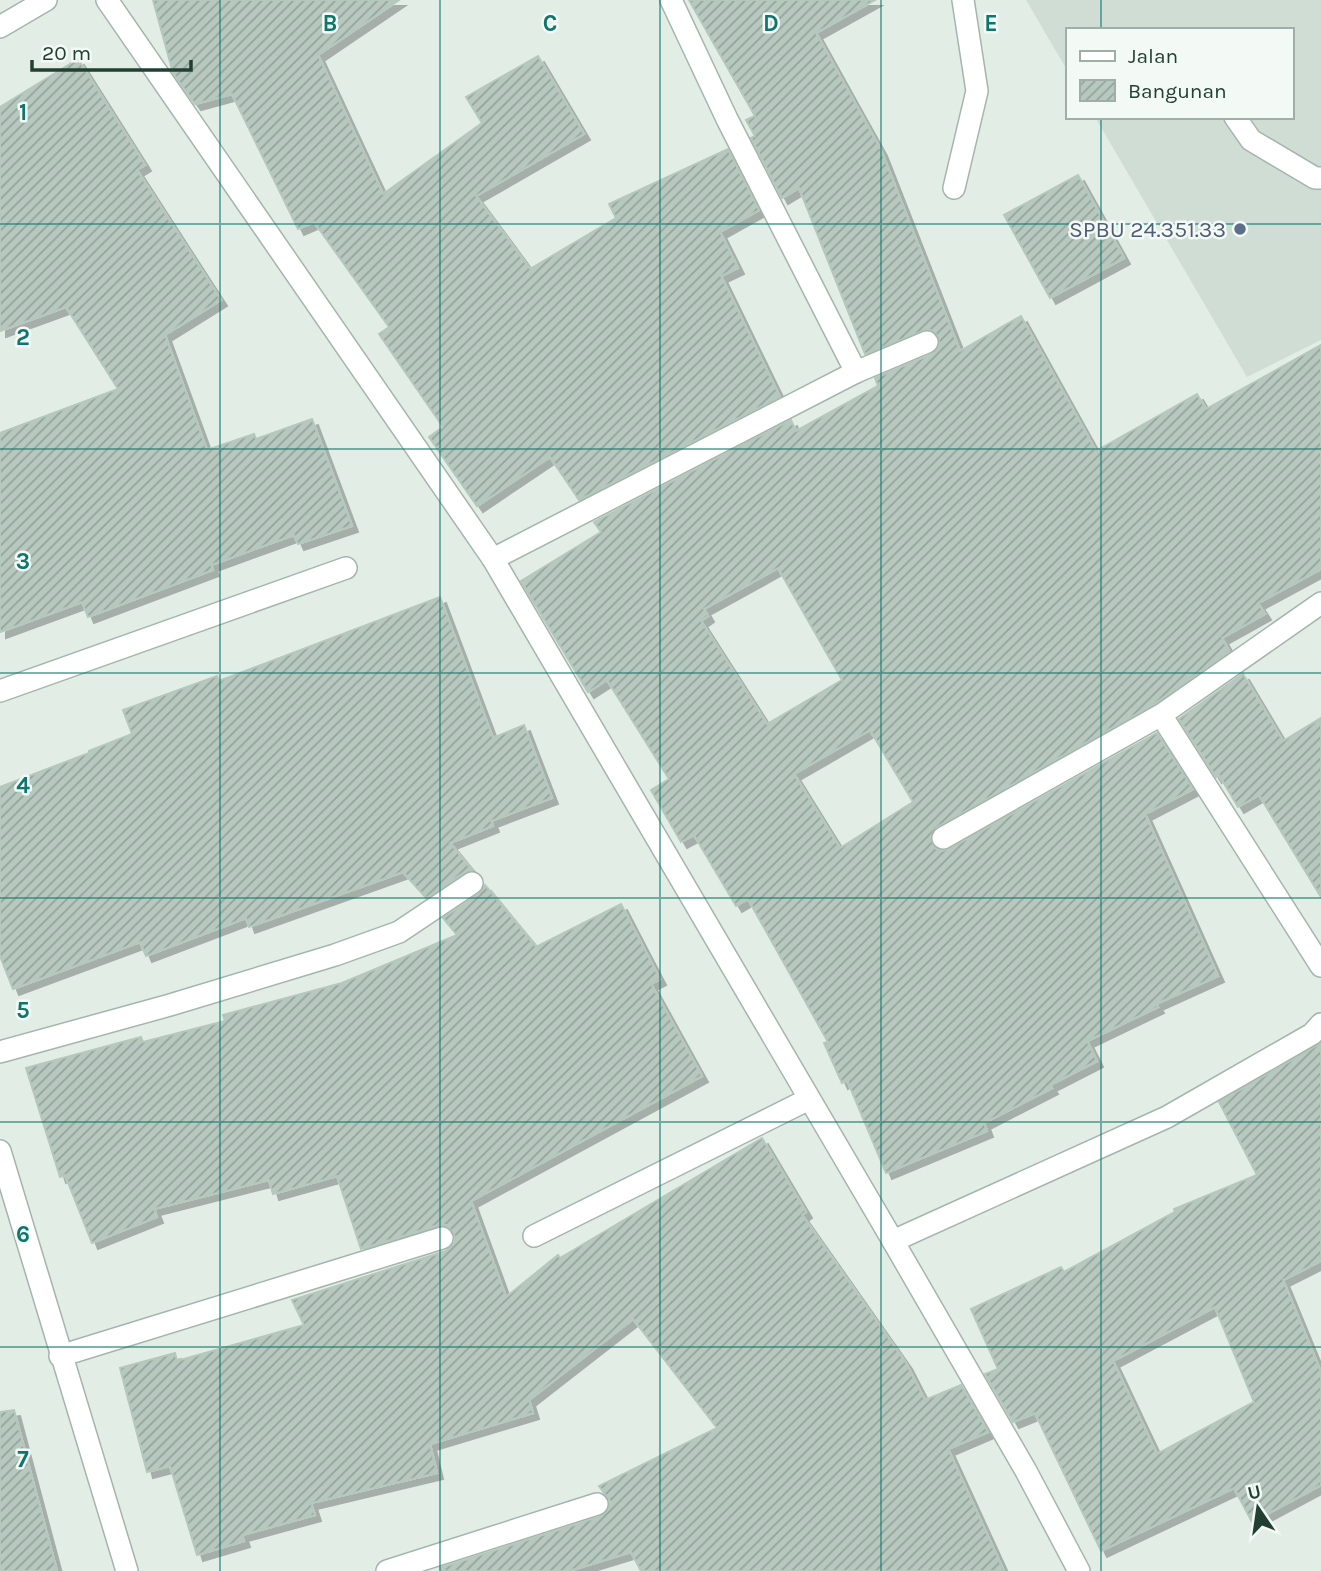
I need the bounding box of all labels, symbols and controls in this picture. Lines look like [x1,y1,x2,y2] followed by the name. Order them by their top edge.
[323,10,337,37] text: B
[543,10,557,37] text: C
[763,10,779,37] text: D
[984,10,998,37] text: E
[32,28,191,72] scale bar
[1066,28,1293,119] legend
[42,41,91,65] text: 20 m
[1128,44,1178,68] text: Jalan
[1128,79,1227,103] text: Bangunan
[19,99,27,126] text: 1
[1069,216,1226,243] place label: SPBU 24.351.33
[1232,221,1248,237] marker: SPBU 24.351.33
[16,324,30,351] text: 2
[16,548,30,575] text: 3
[16,772,30,799] text: 4
[16,997,30,1024] text: 5
[16,1221,30,1248] text: 6
[17,1446,29,1473] text: 7
[1223,1473,1293,1543] north arrow
[1246,1480,1263,1505] text: U

